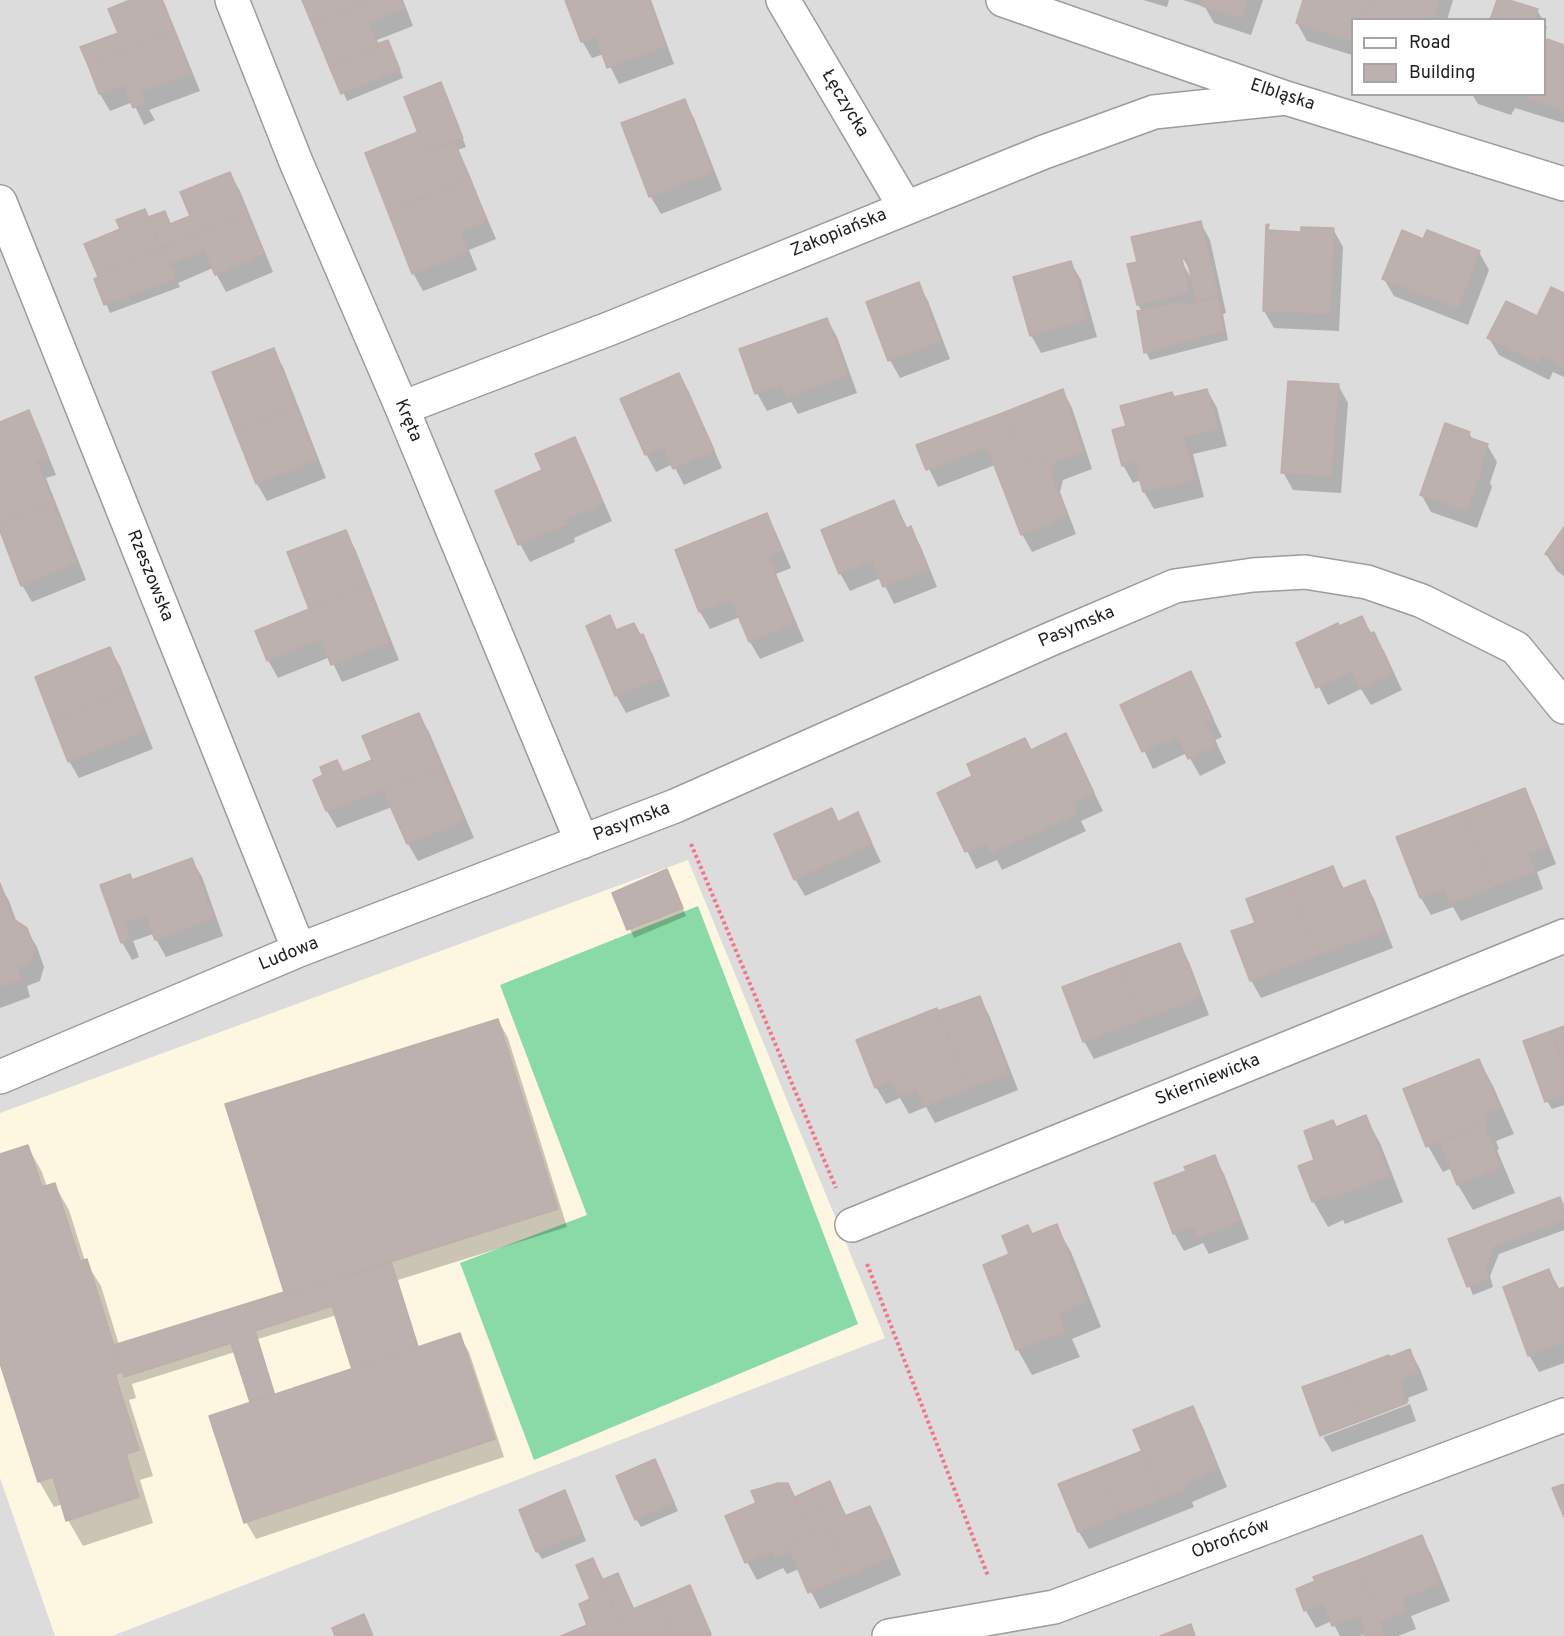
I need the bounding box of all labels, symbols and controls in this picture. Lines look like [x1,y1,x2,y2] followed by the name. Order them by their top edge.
[1351,18,1546,96] legend
[1409,32,1451,55] text: Road
[1409,62,1475,85] text: Building
[815,66,873,142] street label: Łęczycka
[1247,75,1317,117] street label: Elbląska
[788,205,890,263] street label: Zakopiańska
[388,397,426,445] street label: Kręta
[121,527,177,625] street label: Rzeszowska
[1036,602,1118,654] street label: Pasymska
[591,798,673,848] street label: Pasymska
[256,933,322,977] street label: Ludowa
[1153,1050,1263,1112] street label: Skierniewicka
[1189,1515,1273,1565] street label: Obrońców

